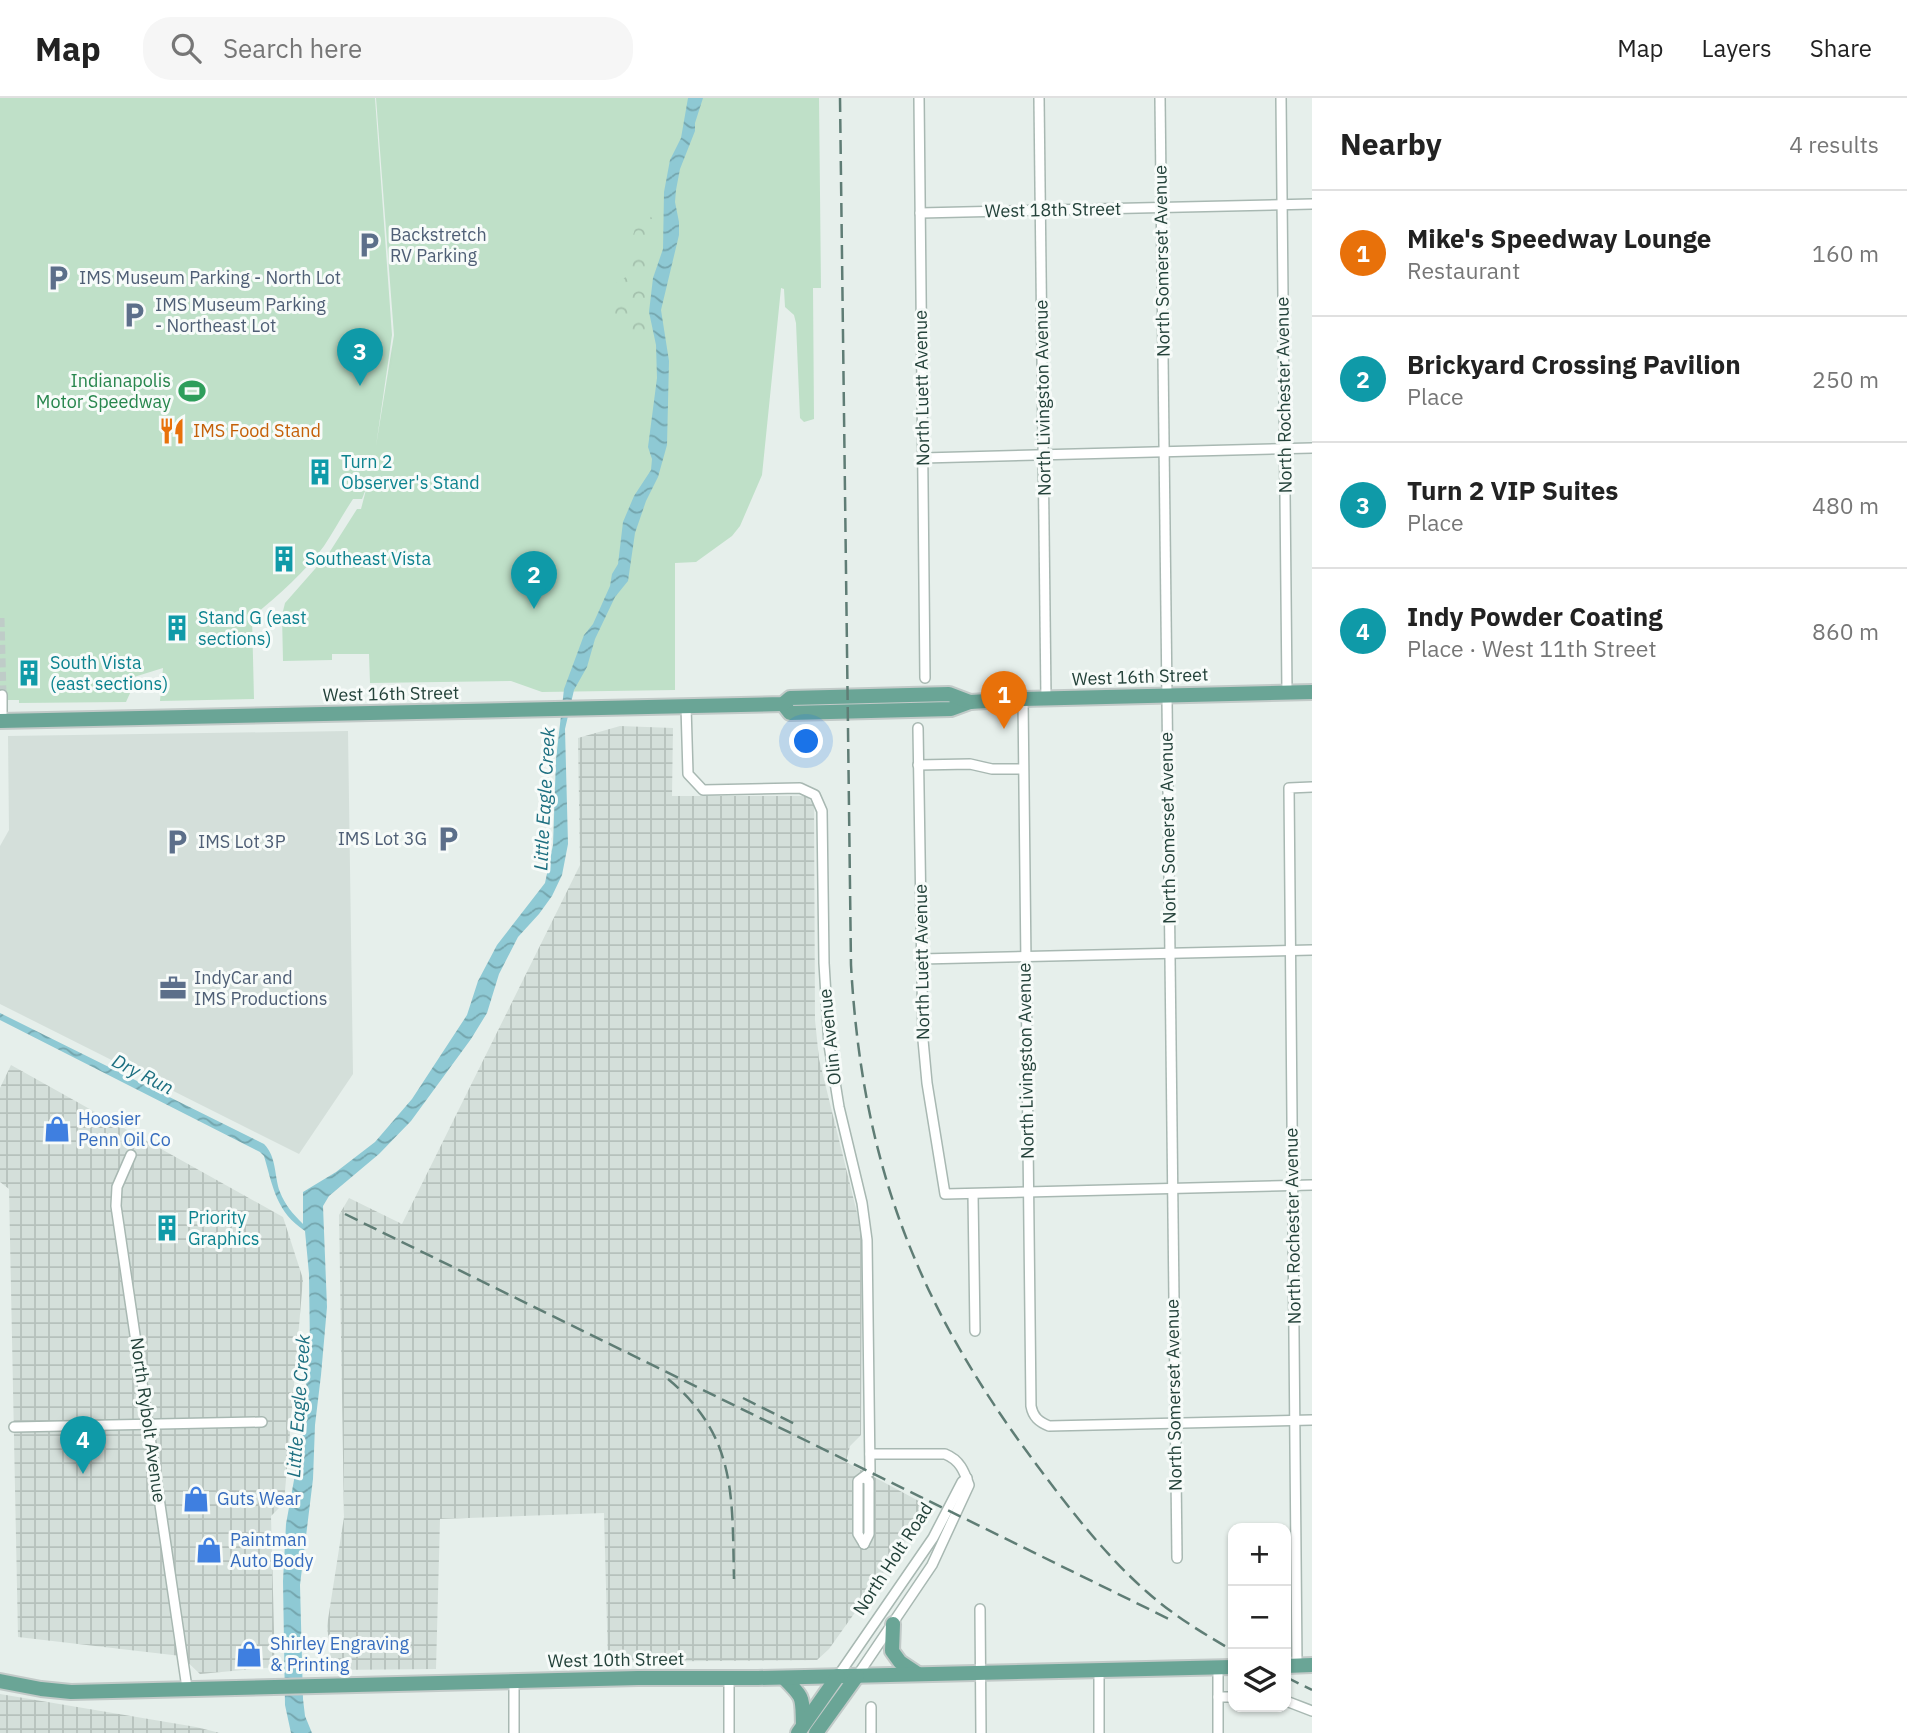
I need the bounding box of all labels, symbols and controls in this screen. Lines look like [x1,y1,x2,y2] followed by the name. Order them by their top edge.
[143,17,633,80] search box
[35,27,101,70] text: Map
[167,29,205,67] icon: search
[223,31,362,65] text: Search here
[1617,32,1664,64] text: Map
[1702,32,1772,64] text: Layers
[1810,32,1872,64] text: Share
[1340,124,1442,163] text: Nearby
[1789,129,1879,159] text: 4 results
[1148,165,1175,357] street label: North Somerset Avenue
[984,197,1121,222] street label: West 18th Street
[1407,221,1711,255] text: Mike's Speedway Lounge
[390,223,487,267] place label: Backstretch RV Parking
[354,230,384,260] parking icon: Backstretch RV Parking
[1356,238,1370,268] text: 1
[1812,238,1879,268] text: 160 m
[1407,255,1520,285] text: Restaurant
[43,263,73,293] parking icon: IMS Museum Parking - North Lot
[79,266,341,289] place label: IMS Museum Parking - North Lot
[155,293,326,337] place label: IMS Museum Parking - Northeast Lot
[1270,296,1297,493] street label: North Rochester Avenue
[119,300,149,330] parking icon: IMS Museum Parking - Northeast Lot
[1029,300,1056,496] street label: North Livingston Avenue
[909,310,934,466] street label: North Luett Avenue
[337,328,383,386] pin: 3
[1407,347,1741,381] text: Brickyard Crossing Pavilion
[1356,364,1370,394] text: 2
[1812,364,1879,394] text: 250 m
[36,369,171,413] place label: Indianapolis Motor Speedway
[177,376,207,406] sports icon: Indianapolis Motor Speedway
[1407,381,1464,411] text: Place
[157,416,187,446] restaurant icon: IMS Food Stand
[193,419,321,442] place label: IMS Food Stand
[341,450,480,494] place label: Turn 2 Observer's Stand
[305,457,335,487] building icon: Turn 2 Observer's Stand
[1407,473,1618,507] text: Turn 2 VIP Suites
[1356,490,1370,520] text: 3
[1812,490,1879,520] text: 480 m
[1407,507,1464,537] text: Place
[269,544,299,574] building icon: Southeast Vista
[305,547,431,570] place label: Southeast Vista
[511,551,557,609] pin: 2
[1407,599,1663,633] text: Indy Powder Coating
[198,606,307,650] place label: Stand G (east sections)
[162,613,192,643] building icon: Stand G (east sections)
[1356,616,1370,646] text: 4
[1812,616,1879,646] text: 860 m
[1407,633,1656,663] text: Place · West 11th Street
[50,651,168,695] place label: South Vista (east sections)
[14,658,44,688] building icon: South Vista (east sections)
[1071,663,1209,690] street label: West 16th Street
[981,671,1027,729] pin: 1
[322,681,459,706] street label: West 16th Street
[789,724,823,758] your location
[528,726,560,871] water label: Little Eagle Creek
[1154,732,1181,924] street label: North Somerset Avenue
[433,824,463,854] parking icon: IMS Lot 3G
[162,827,192,857] parking icon: IMS Lot 3P
[338,827,427,850] place label: IMS Lot 3G
[198,830,286,853] place label: IMS Lot 3P
[909,884,934,1040] street label: North Luett Avenue
[1012,963,1039,1159] street label: North Livingston Avenue
[194,966,327,1010] place label: IndyCar and IMS Productions
[158,973,188,1003] office icon: IndyCar and IMS Productions
[813,988,846,1086] street label: Olin Avenue
[108,1048,178,1100] water label: Dry Run
[78,1107,171,1151] place label: Hoosier Penn Oil Co
[42,1114,72,1144] shop icon: Hoosier Penn Oil Co
[1279,1127,1306,1324] street label: North Rochester Avenue
[188,1206,260,1250] place label: Priority Graphics
[152,1213,182,1243] building icon: Priority Graphics
[1160,1299,1187,1491] street label: North Somerset Avenue
[281,1332,315,1478] water label: Little Eagle Creek
[126,1336,171,1504] street label: North Rybolt Avenue
[60,1416,106,1474] pin: 4
[181,1484,211,1514] shop icon: Guts Wear
[217,1487,301,1510] place label: Guts Wear
[848,1498,938,1619] street label: North Holt Road
[1228,1523,1291,1712] map controls
[1228,1523,1291,1586] button: +
[230,1528,314,1572] place label: Paintman Auto Body
[194,1535,224,1565] shop icon: Paintman Auto Body
[1228,1586,1291,1649] button: −
[270,1632,410,1676] place label: Shirley Engraving & Printing
[234,1639,264,1669] shop icon: Shirley Engraving & Printing
[547,1647,684,1672] street label: West 10th Street
[1228,1649,1291,1712] button: layers

